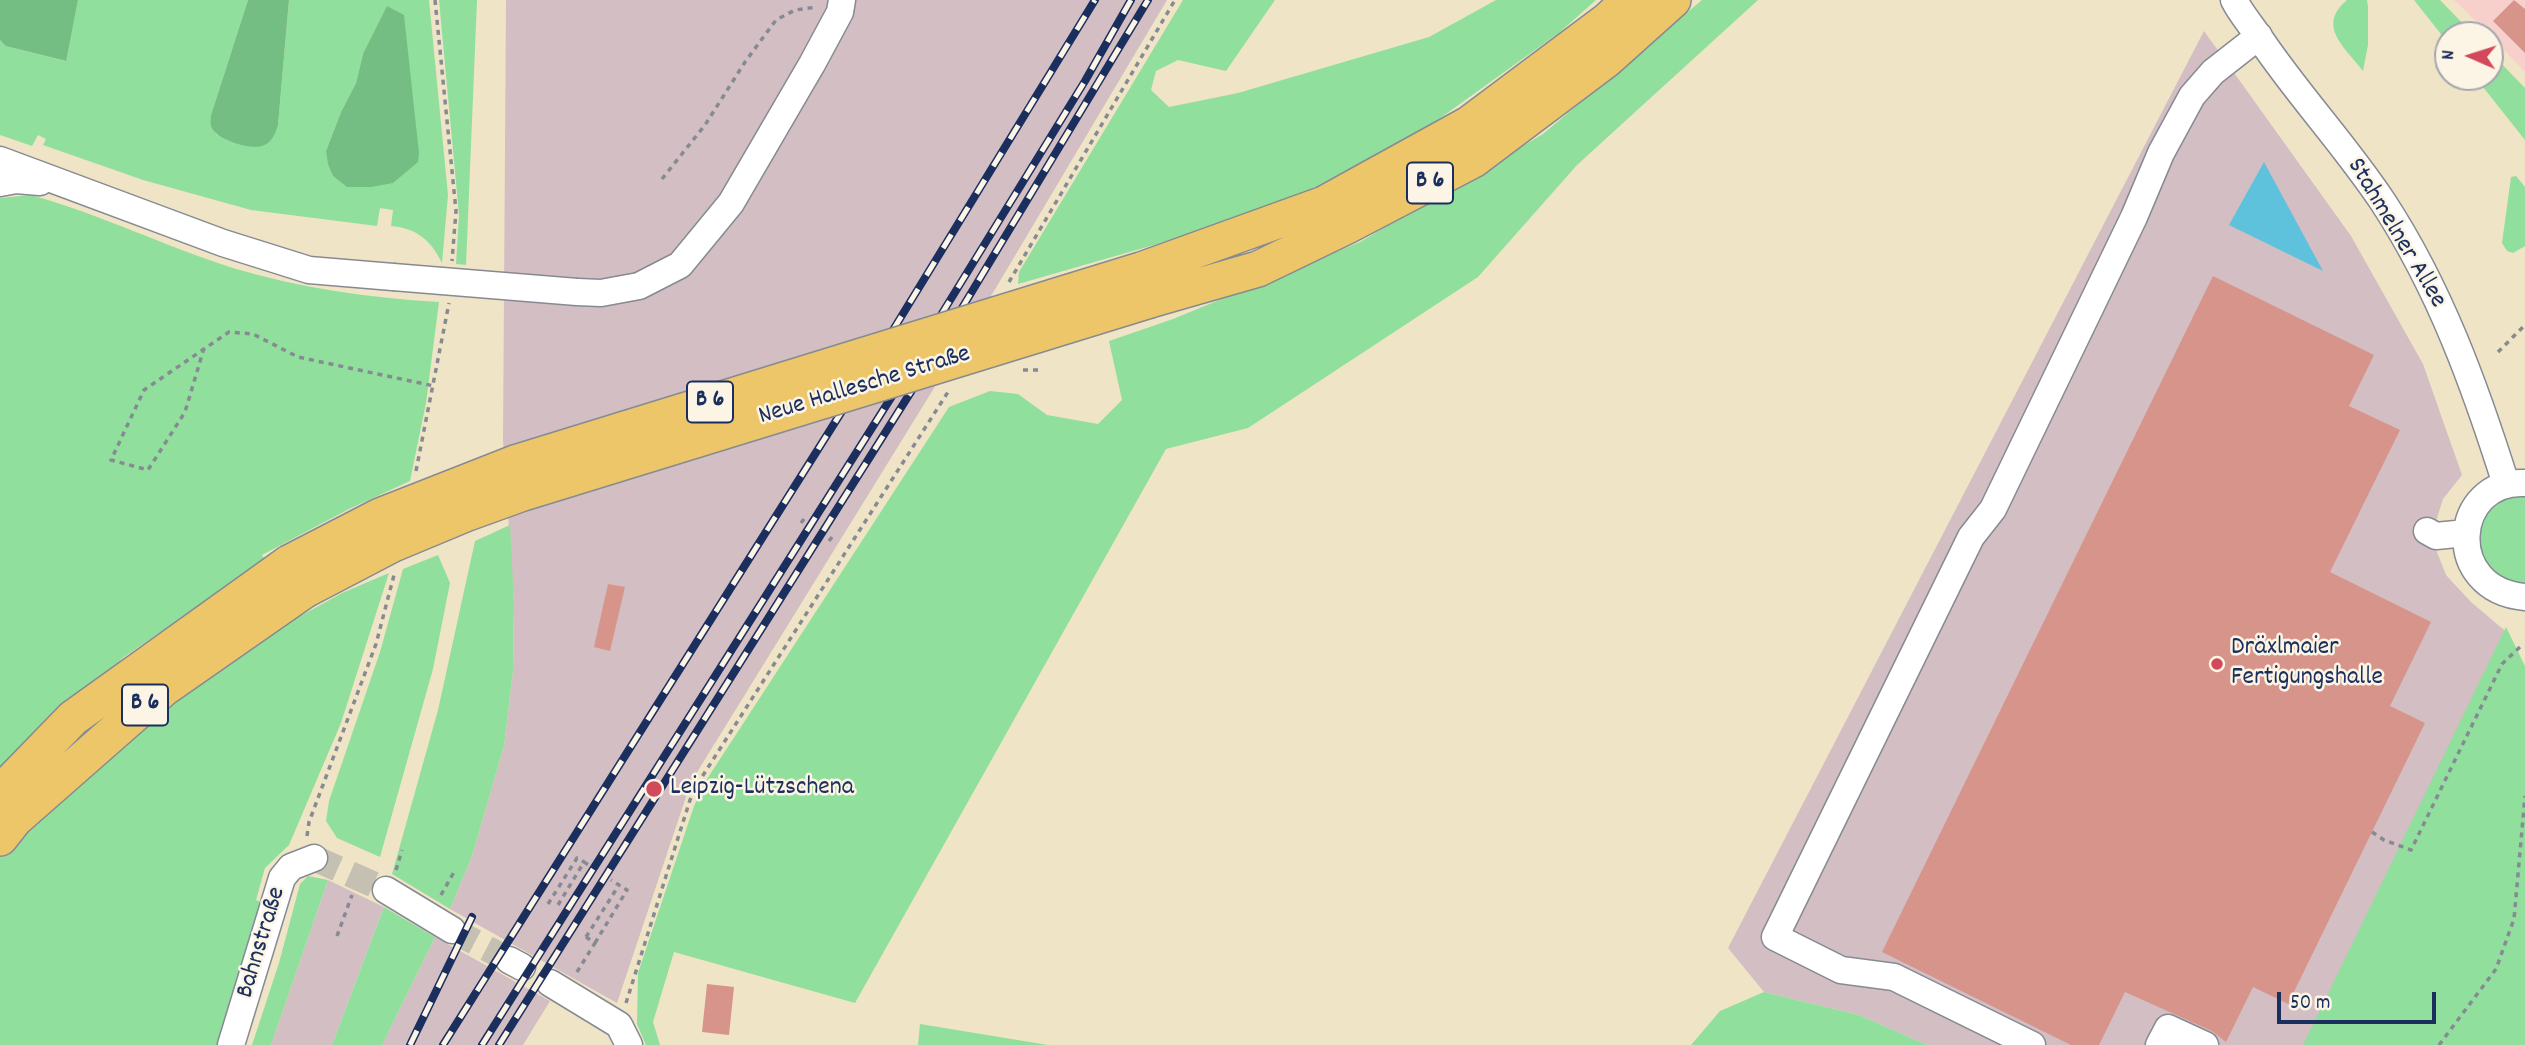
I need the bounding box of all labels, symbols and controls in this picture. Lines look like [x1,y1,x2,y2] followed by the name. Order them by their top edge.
[2434,21,2504,91] north arrow
[2436,50,2463,60] text: N
[2338,153,2452,315] street label: Stahmelner Allee
[1407,162,1453,204] road number: B 6
[755,340,975,434] street label: Neue Hallesche Straße
[687,382,733,422] road number: B 6
[2231,633,2383,694] place label: Dräxlmaier Fertigungshalle
[2209,656,2225,672] marker: Dräxlmaier Fertigungshalle
[122,684,168,726] road number: B 6
[670,773,854,805] place label: Leipzig-Lützschena
[644,779,664,799] marker: Leipzig-Lützschena
[231,884,295,1002] street label: Bahnstraße
[2280,978,2439,1022] scale bar
[2290,989,2330,1019] text: 50 m

